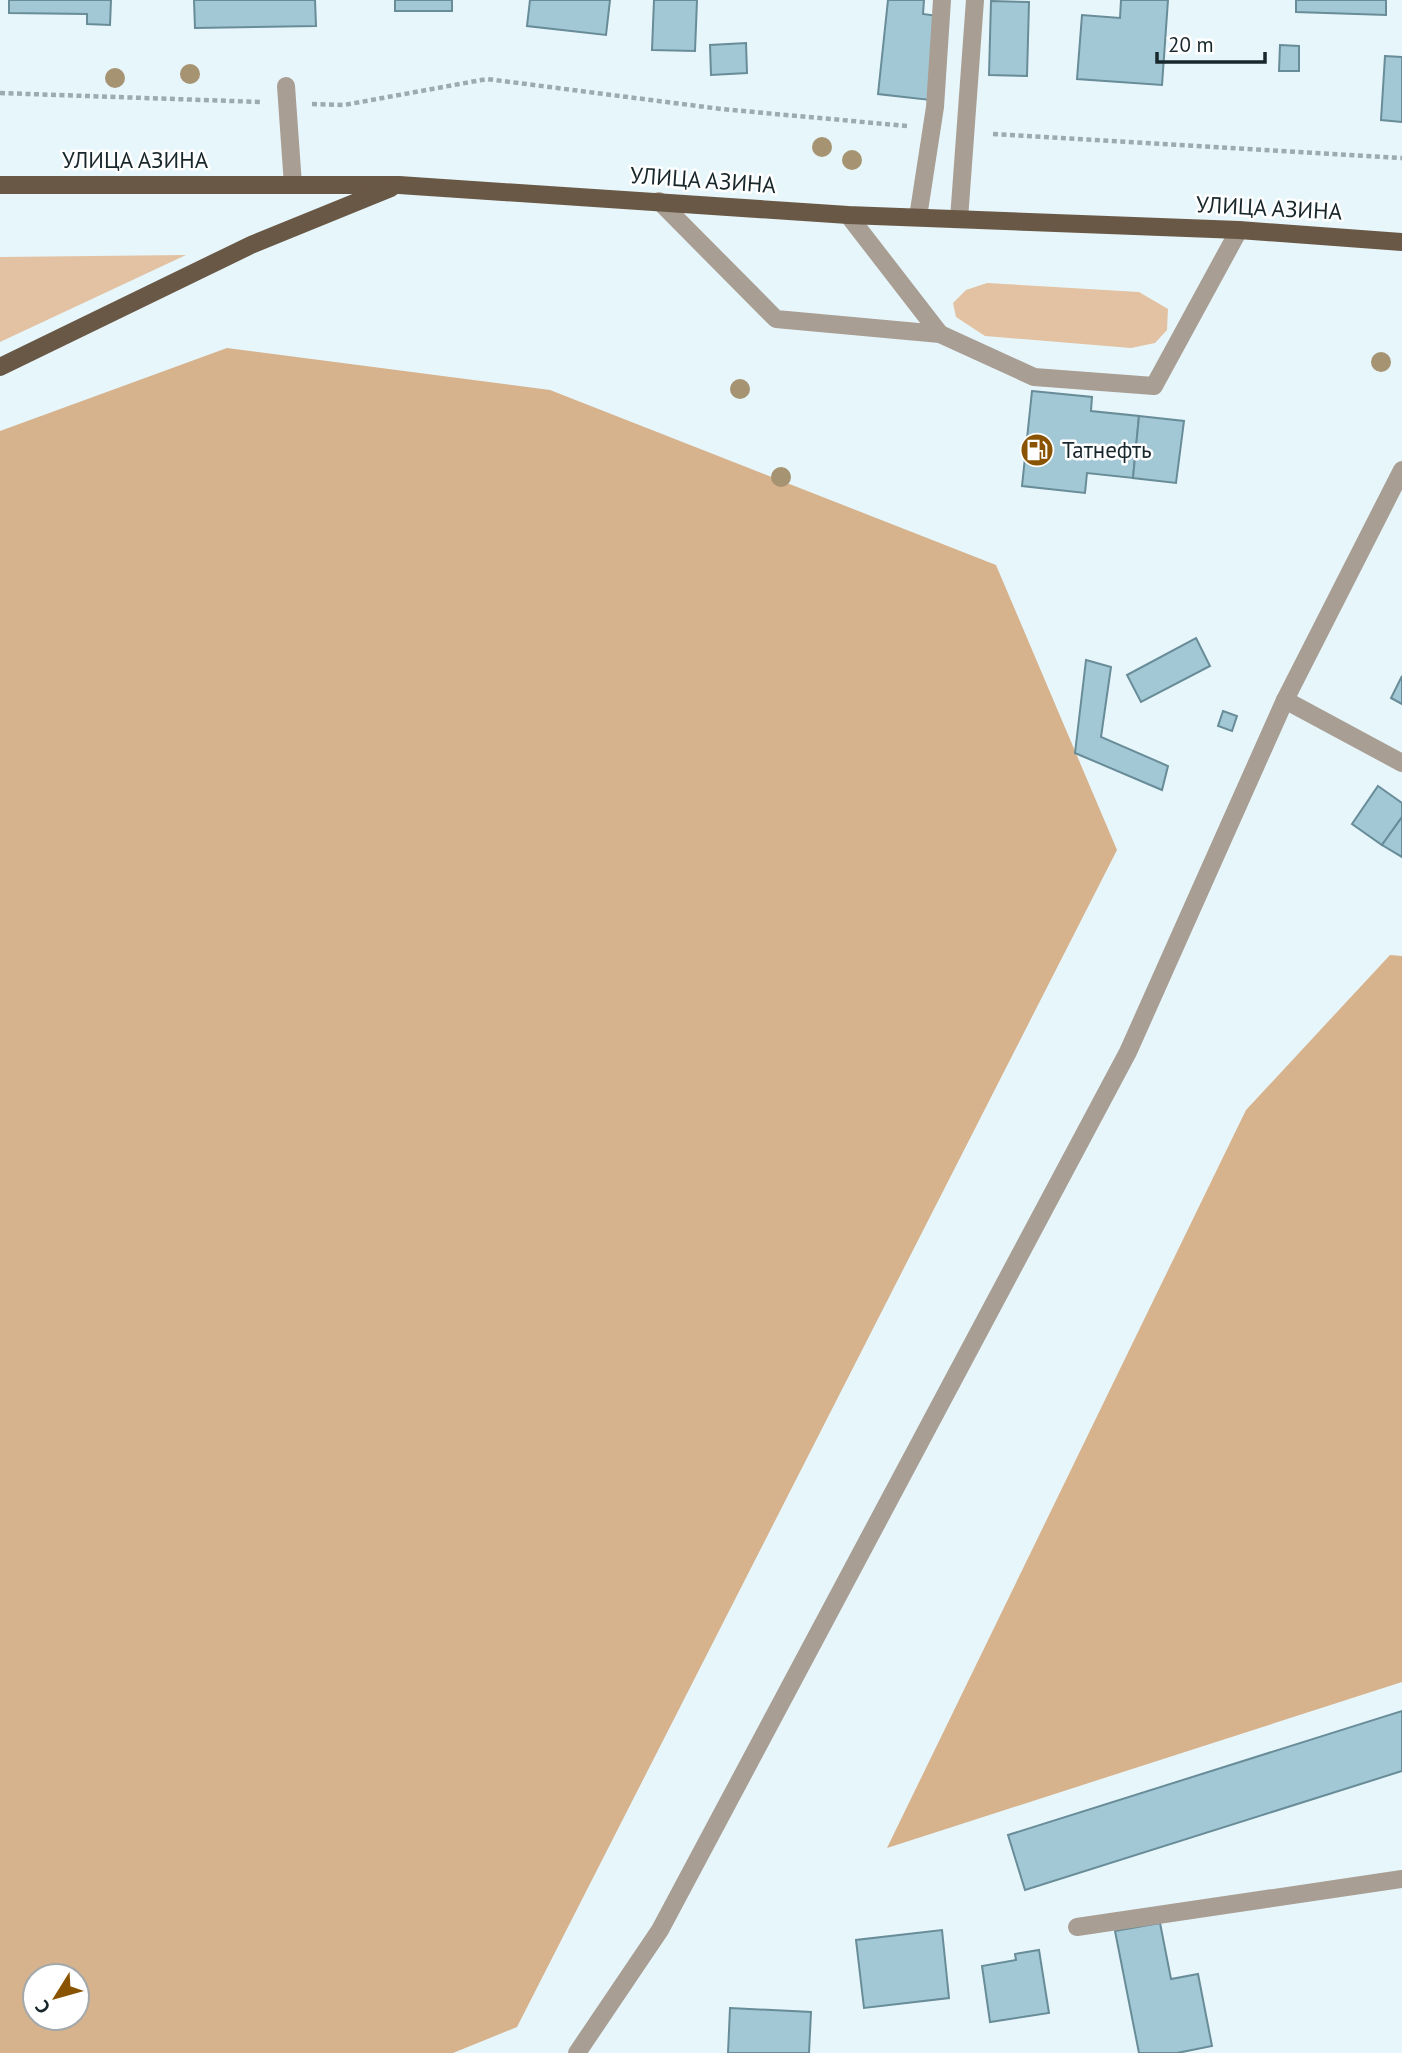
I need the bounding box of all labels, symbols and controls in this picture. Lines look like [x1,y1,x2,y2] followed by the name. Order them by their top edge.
[1157,21,1266,65] scale bar
[1168,31,1214,58] text: 20 m
[62,145,209,174] street label: УЛИЦА АЗИНА
[629,160,778,199] street label: УЛИЦА АЗИНА
[1195,189,1343,226] street label: УЛИЦА АЗИНА
[1018,431,1056,469] fuel station icon: Татнефть
[1062,435,1152,464] place label: Татнефть
[21,1962,91,2032] north arrow
[29,1995,55,2019] text: С

